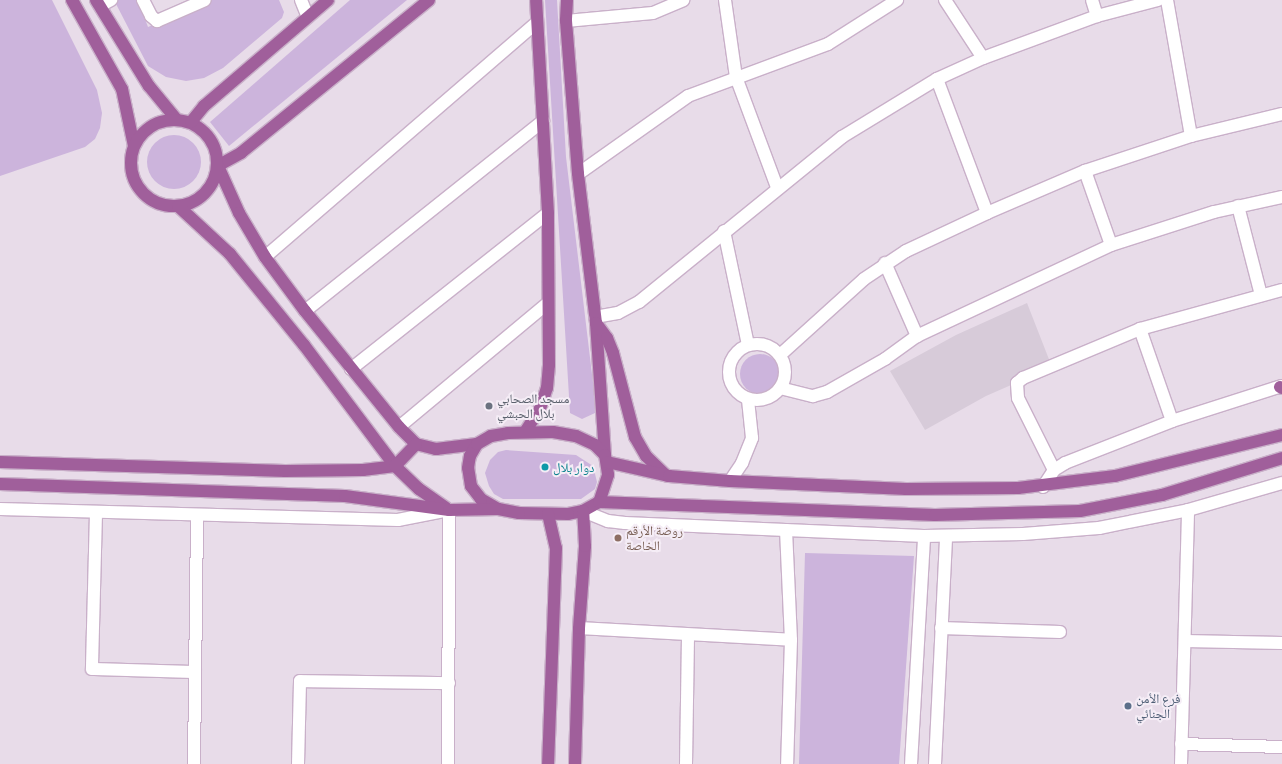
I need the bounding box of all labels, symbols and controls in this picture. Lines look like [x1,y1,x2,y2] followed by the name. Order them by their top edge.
[497,391,569,422] place label: مسجد الصحابي بلال الحبشي
[484,401,494,411] marker: مسجد الصحابي بلال الحبشي
[553,459,594,475] place label: دوار بلال
[540,462,550,472] marker: دوار بلال
[626,523,683,554] place label: روضة الأرقم الخاصة
[613,533,623,543] marker: روضة الأرقم الخاصة
[1136,691,1181,722] place label: فرع الأمن الجنائي
[1123,701,1133,711] marker: فرع الأمن الجنائي

